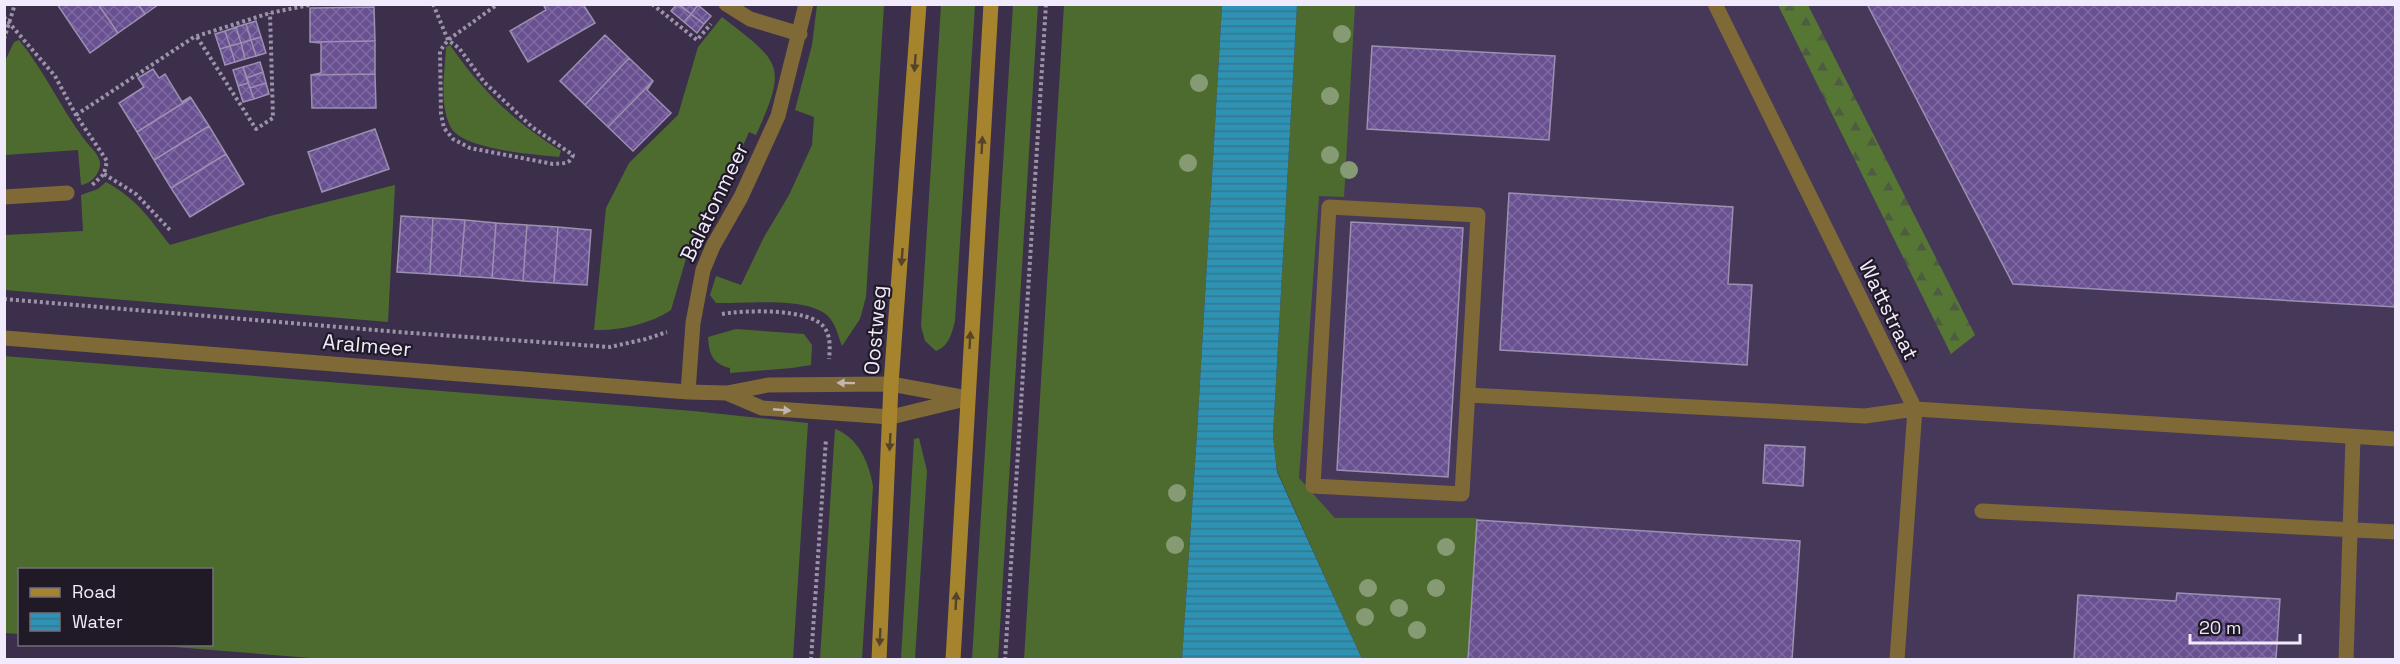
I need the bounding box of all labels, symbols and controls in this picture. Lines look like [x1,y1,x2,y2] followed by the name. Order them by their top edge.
[911,53,920,72] one-way arrow
[977,136,987,155] one-way arrow
[674,138,754,266] street label: Balatonmeer
[897,248,907,267] one-way arrow
[1853,256,1925,364] street label: Wattstraat
[858,284,892,376] street label: Oostweg
[322,328,413,362] street label: Aralmeer
[966,330,975,349] one-way arrow
[837,378,856,388] one-way arrow
[772,405,791,415] one-way arrow
[885,433,894,452] one-way arrow
[18,568,213,646] legend
[72,580,116,603] text: Road
[952,592,961,611] one-way arrow
[2190,607,2300,645] scale bar
[72,610,123,633] text: Water
[2199,616,2242,639] text: 20 m
[876,628,885,647] one-way arrow

